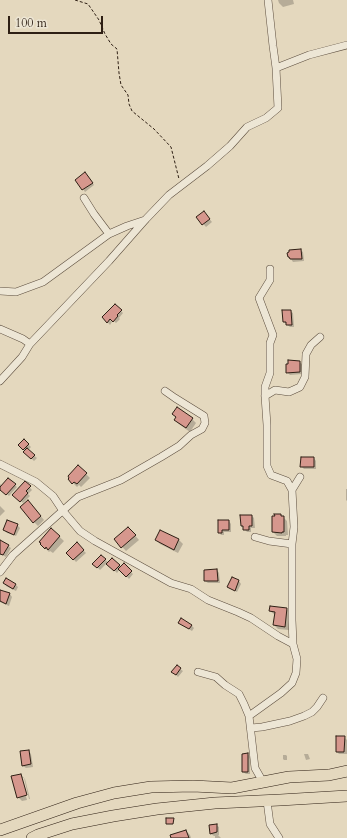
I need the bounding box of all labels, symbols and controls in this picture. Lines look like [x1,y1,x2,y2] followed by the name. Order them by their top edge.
[10,8,105,34] scale bar
[15,15,47,31] text: 100 m

